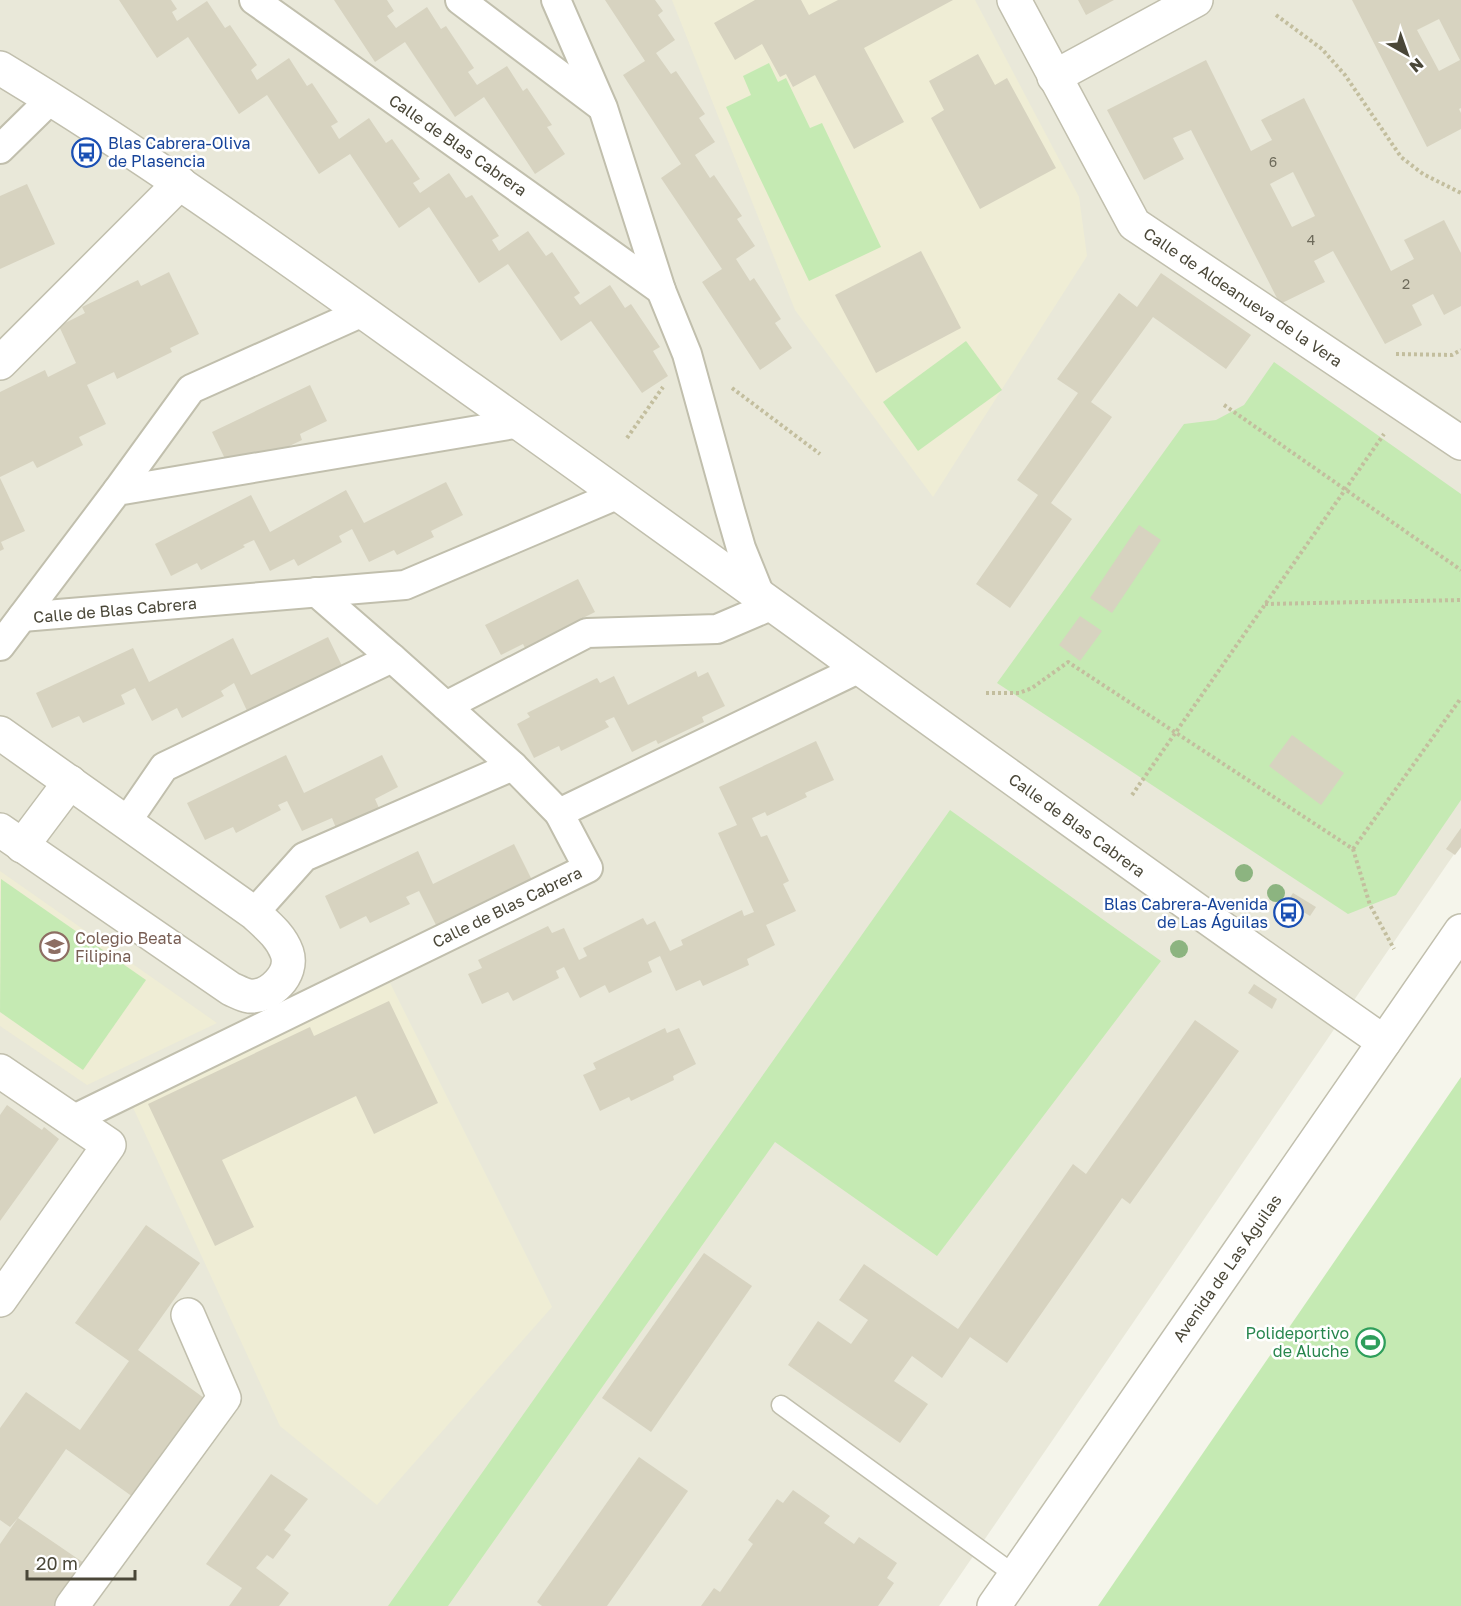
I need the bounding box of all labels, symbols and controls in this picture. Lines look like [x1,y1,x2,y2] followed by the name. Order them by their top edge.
[1377,24,1437,84] north arrow
[1406,54,1428,77] text: N
[385,90,531,200] street label: Calle de Blas Cabrera
[108,133,250,171] place label: Blas Cabrera-Oliva de Plasencia
[71,136,103,168] bus stop icon: Blas Cabrera-Oliva de Plasencia
[1269,153,1277,170] house number: 6
[1140,223,1346,371] street label: Calle de Aldeanueva de la Vera
[1307,231,1315,248] house number: 4
[1402,275,1410,292] house number: 2
[32,593,198,627] street label: Calle de Blas Cabrera
[1005,769,1149,881] street label: Calle de Blas Cabrera
[429,862,585,952] street label: Calle de Blas Cabrera
[1104,894,1268,932] place label: Blas Cabrera-Avenida de Las Águilas
[1273,897,1305,929] bus stop icon: Blas Cabrera-Avenida de Las Águilas
[75,928,182,966] place label: Colegio Beata Filipina
[38,931,70,963] school or university icon: Colegio Beata Filipina
[1168,1190,1286,1346] street label: Avenida de Las Águilas
[1246,1323,1349,1361] place label: Polideportivo de Aluche
[1354,1326,1386,1358] sports icon: Polideportivo de Aluche
[27,1543,135,1581] scale bar
[36,1552,78,1574] text: 20 m

